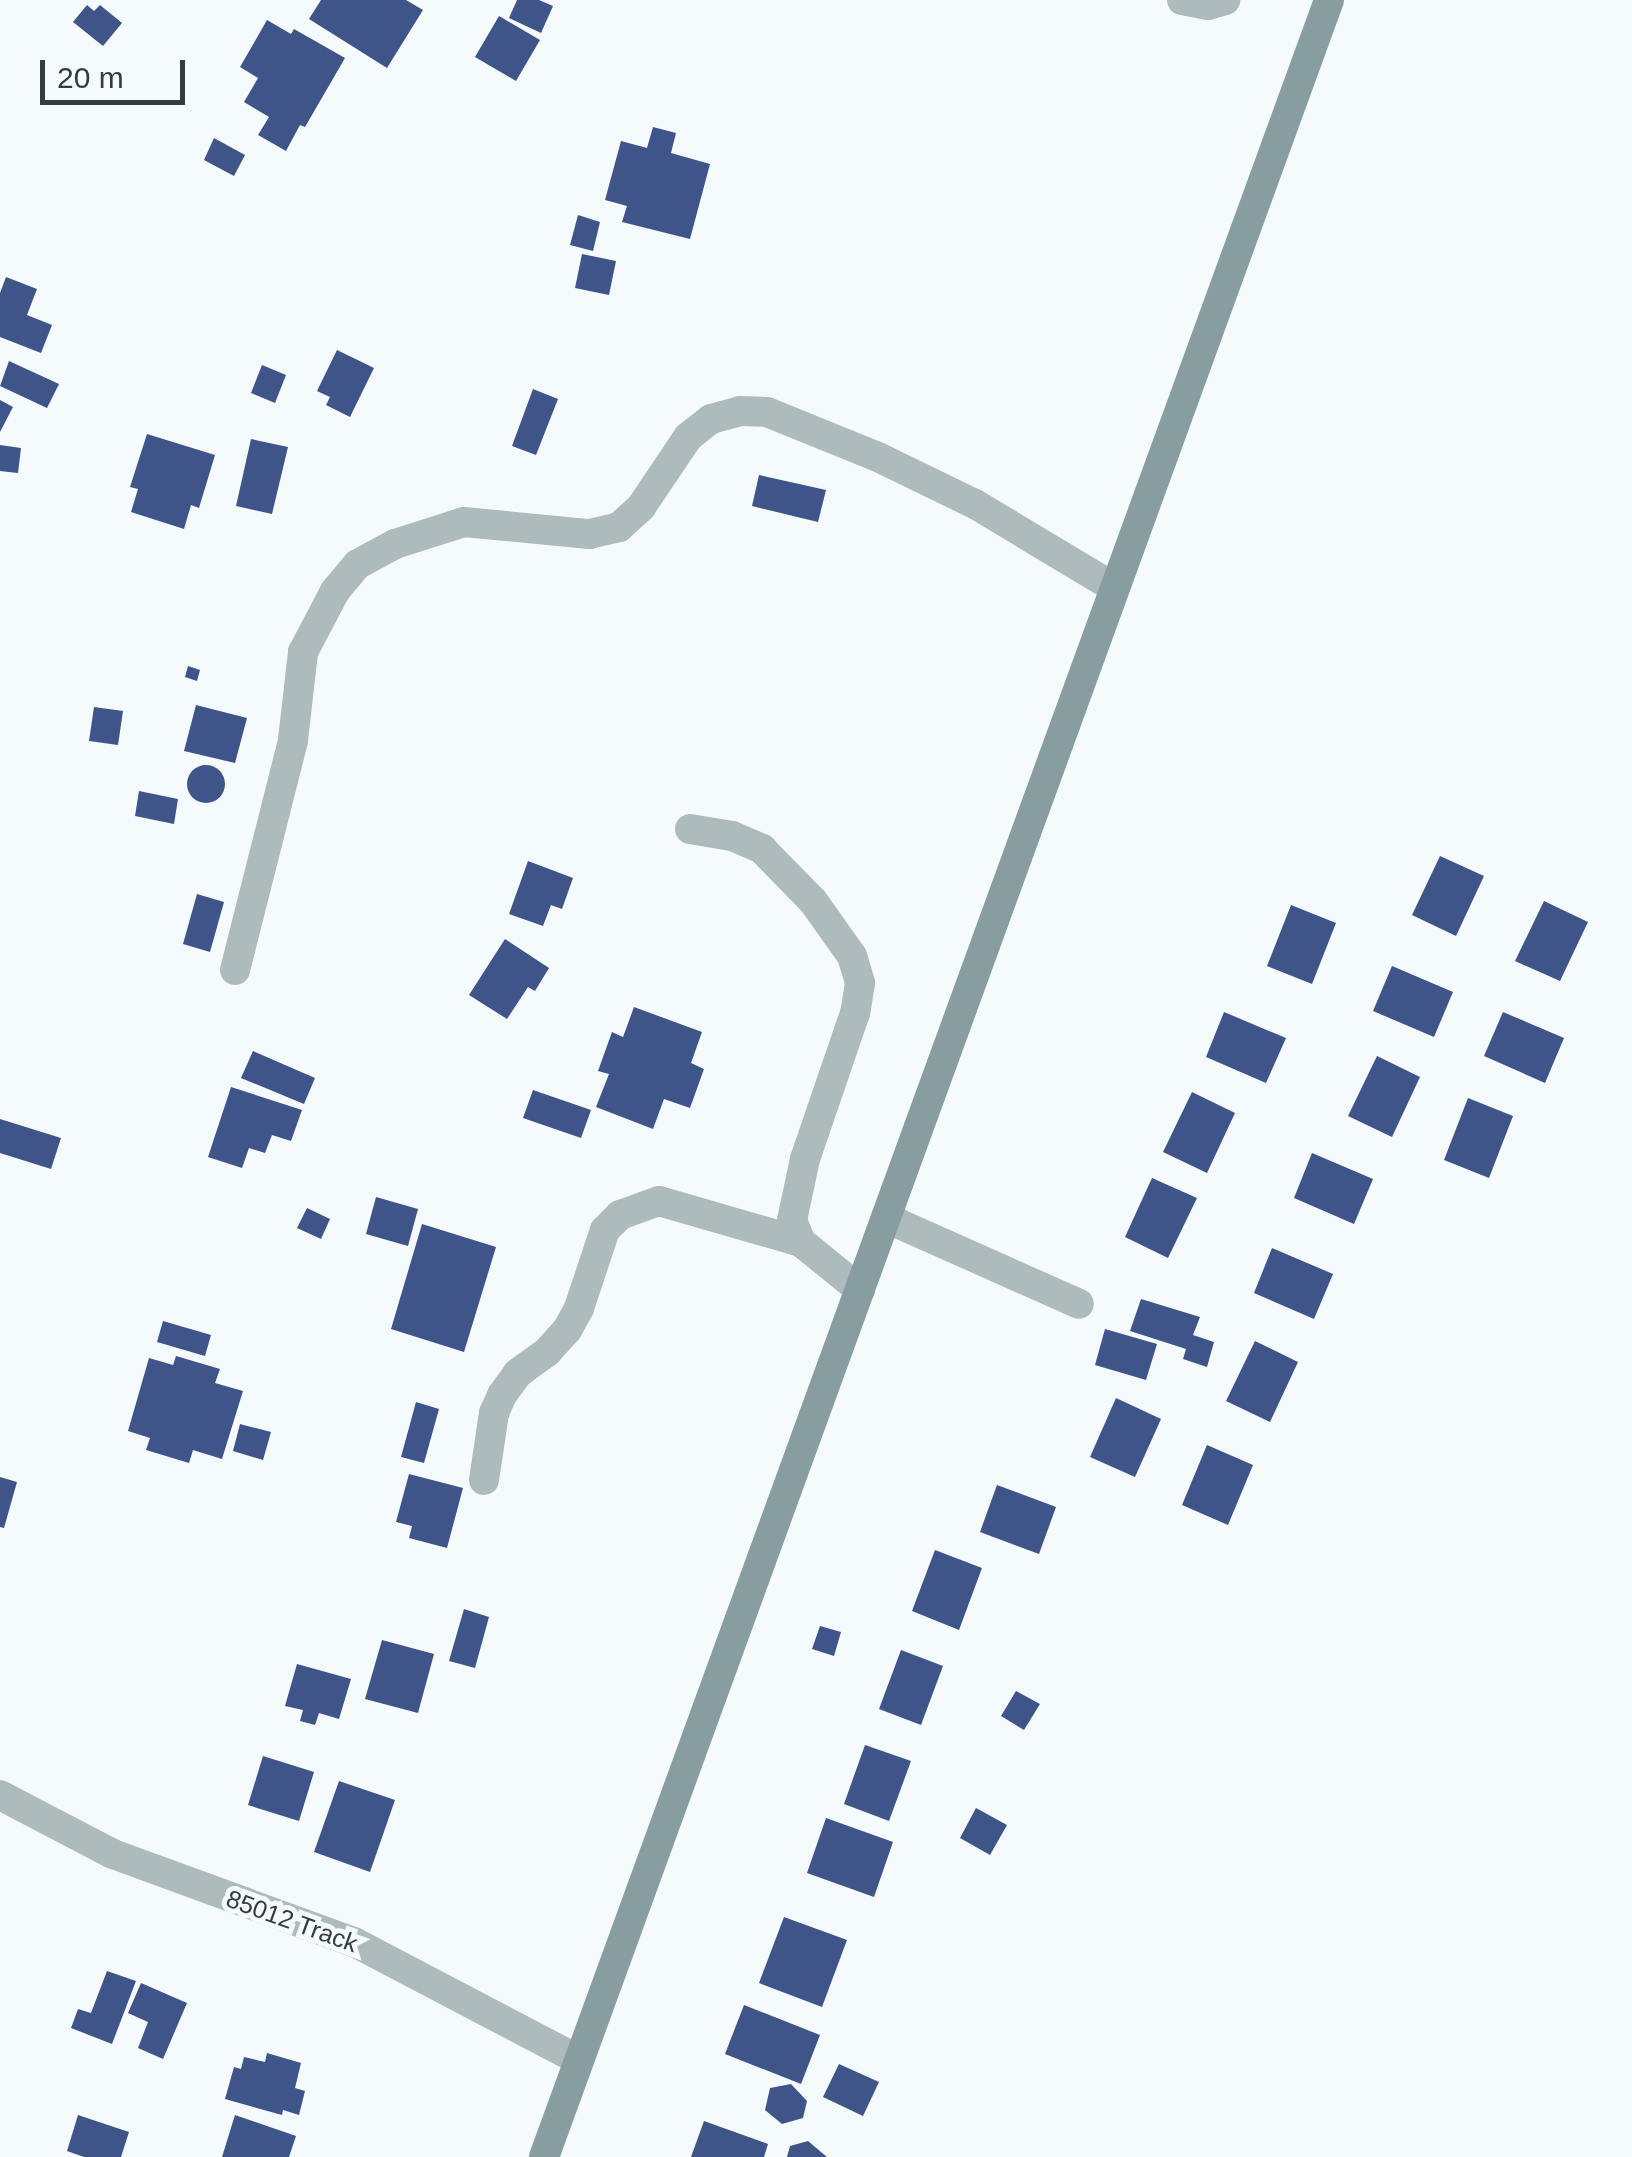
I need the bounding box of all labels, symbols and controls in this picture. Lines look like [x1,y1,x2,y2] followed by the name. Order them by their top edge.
[45,40,190,102] scale bar
[57,61,124,94] text: 20 m
[222,1883,362,1959] street label: 85012 Track

